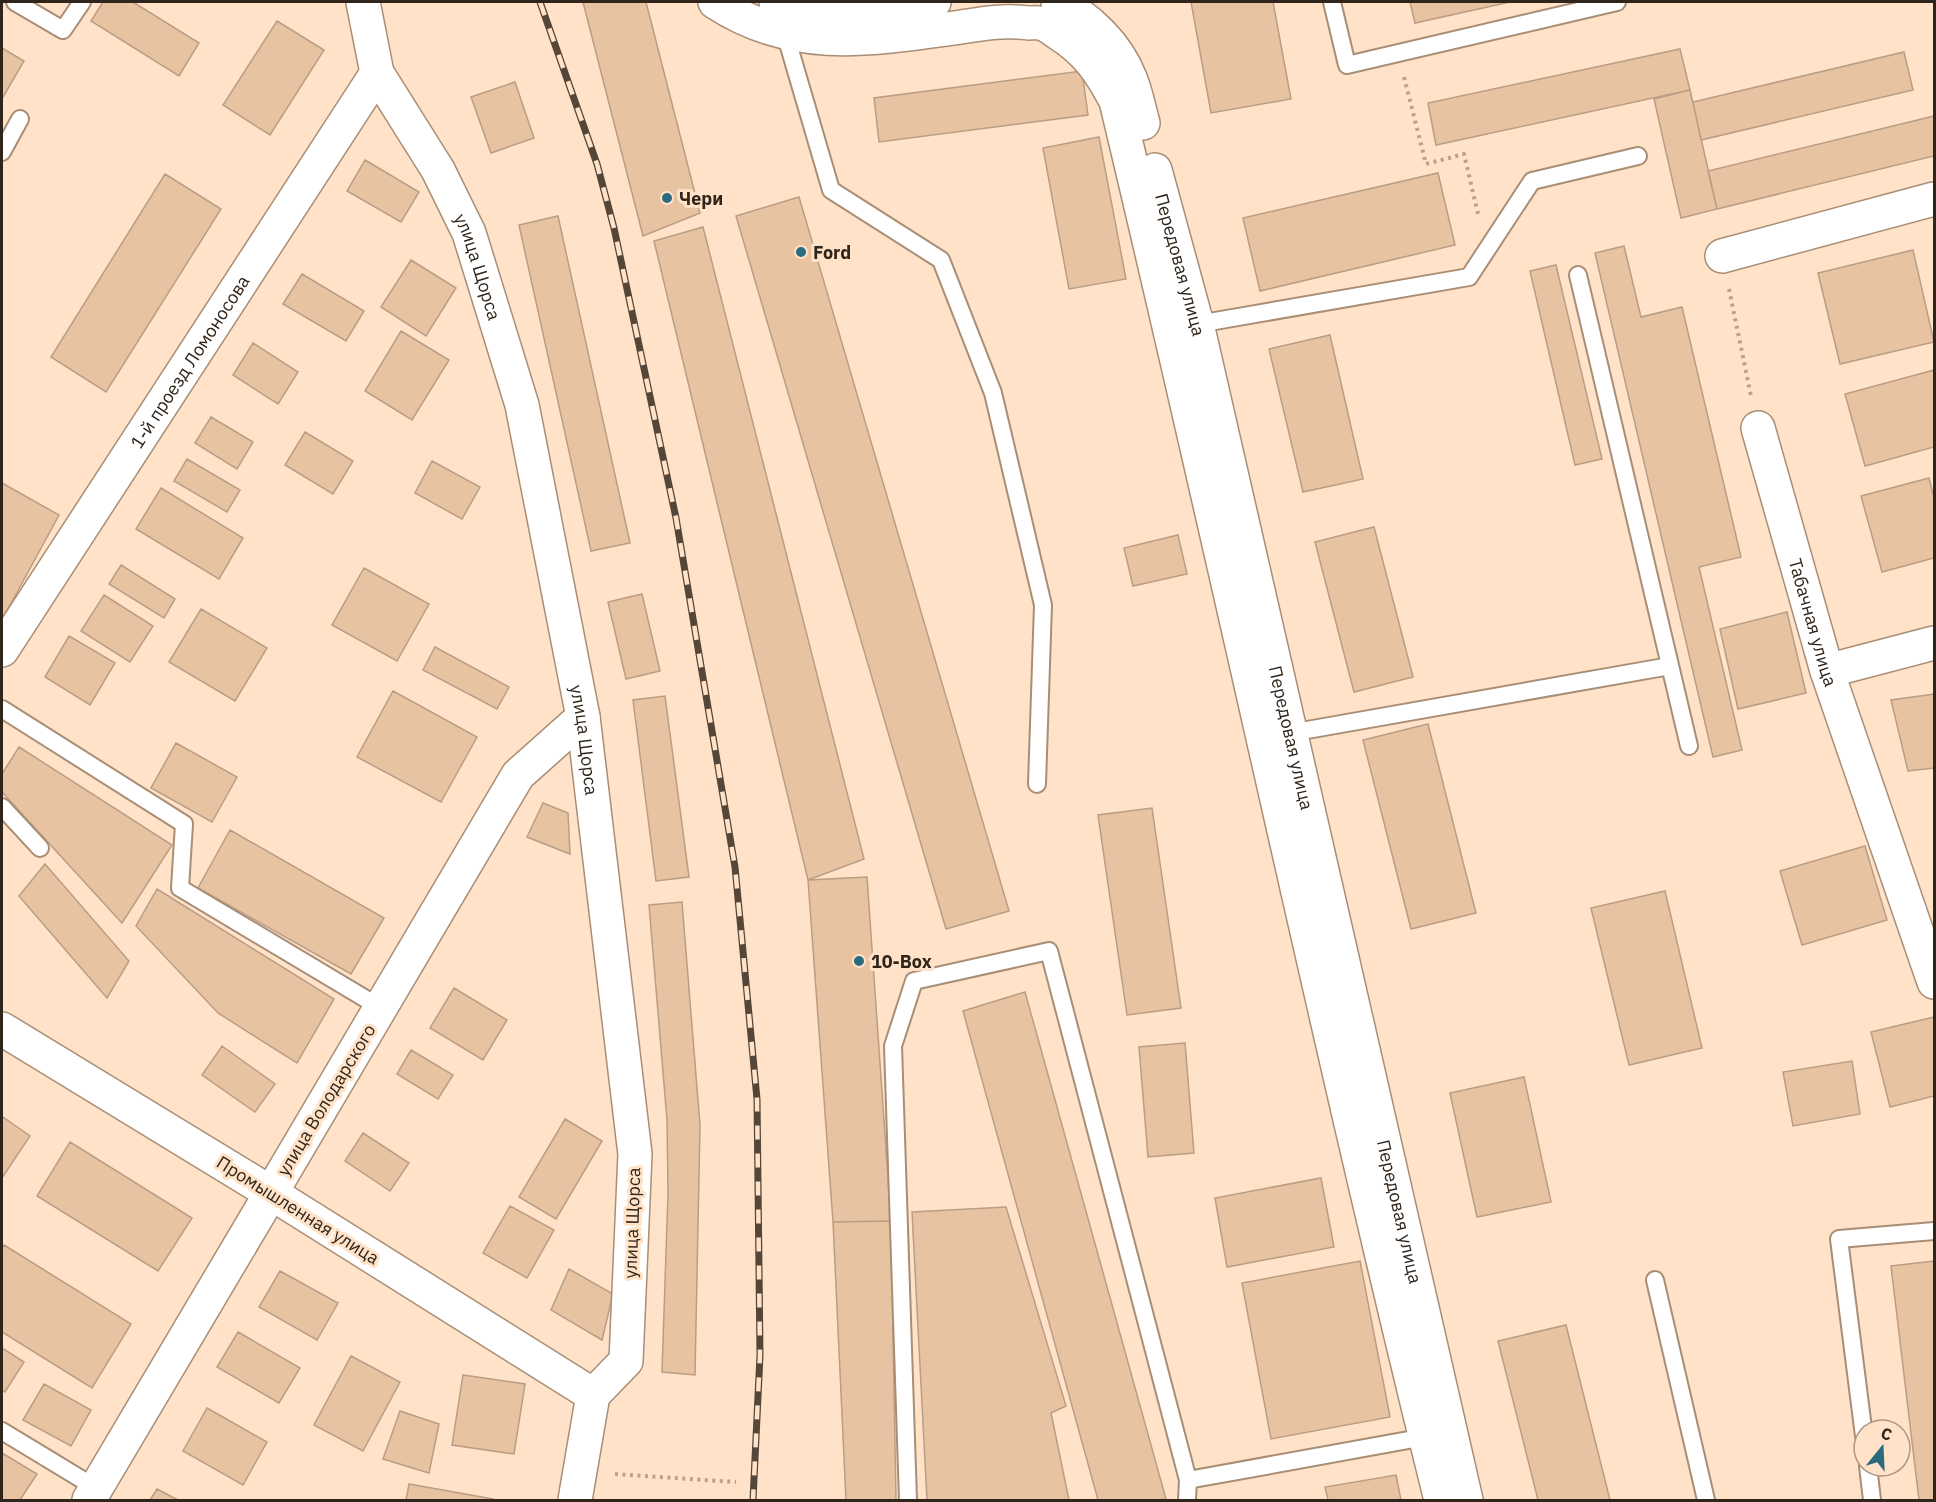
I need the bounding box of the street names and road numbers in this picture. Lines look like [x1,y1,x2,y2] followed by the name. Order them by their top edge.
[1150,191,1211,338] street label: Передовая улица
[450,209,507,323] street label: улица Щорса
[125,270,254,453] street label: 1-й проезд Ломоносова
[1784,556,1843,690] street label: Табачная улица
[1264,663,1319,812] street label: Передовая улица
[565,683,604,797] street label: улица Щорса
[272,1020,380,1180] street label: улица Володарского
[1372,1137,1428,1286] street label: Передовая улица
[212,1151,384,1270] street label: Промышленная улица
[619,1167,645,1279] street label: улица Щорса

